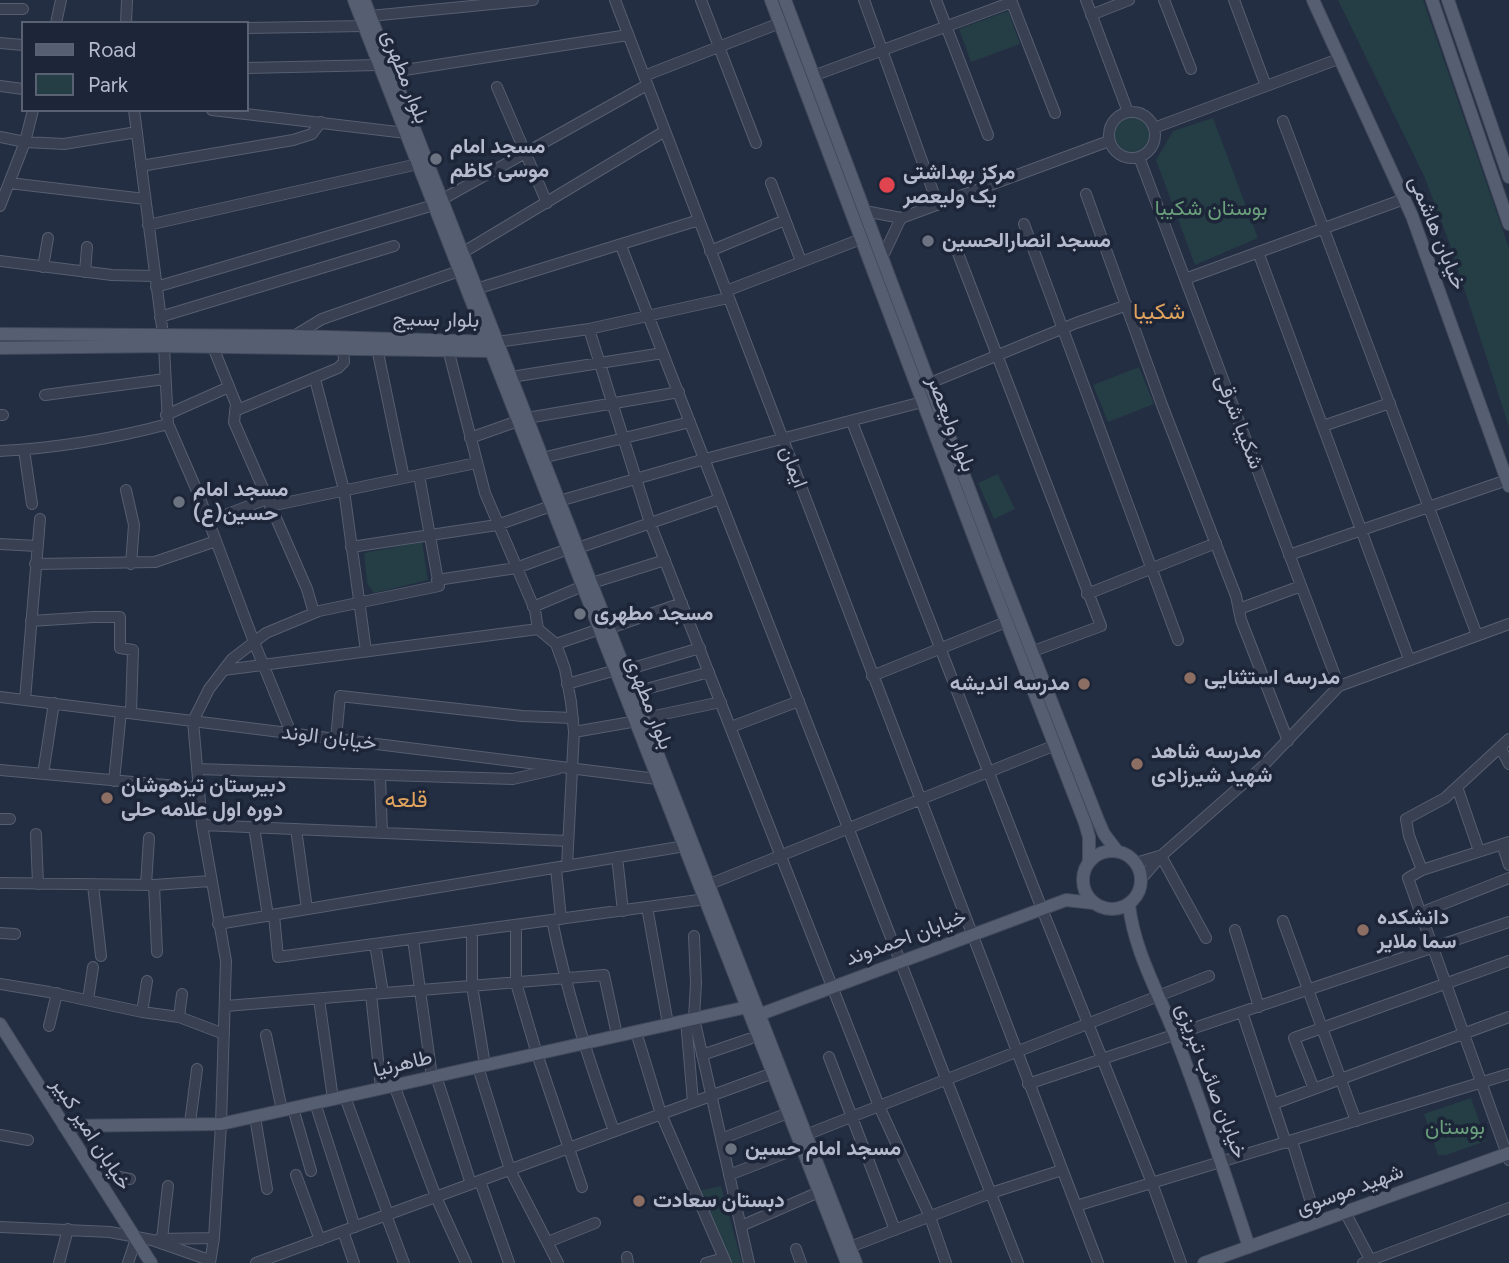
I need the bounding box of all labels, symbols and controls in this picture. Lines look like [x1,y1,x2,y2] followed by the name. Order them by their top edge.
[21,21,248,112] legend
[376,27,434,127] street label: بلوار مطهری
[88,37,136,62] text: Road
[88,72,128,97] text: Park
[450,134,549,184] place label: مسجد امام موسی کاظم
[428,151,444,167] marker: مسجد امام موسی کاظم
[903,160,1015,210] place label: مرکز بهداشتی یک ولیعصر
[1403,172,1471,294] street label: خیابان هاشمی
[877,175,897,195] marker: مرکز بهداشتی یک ولیعصر
[1155,196,1267,222] park label: بوستان شکیبا
[942,228,1111,254] place label: مسجد انصارالحسین
[920,233,936,249] marker: مسجد انصارالحسین
[1133,298,1185,326] district label: شکیبا
[392,307,480,333] street label: بلوار بسیج
[1209,371,1269,473] street label: شکیبا شرقی
[921,373,981,475] street label: بلوار ولیعصر
[774,442,812,492] street label: ایمان
[193,477,288,527] place label: مسجد امام حسین(ع)
[171,494,187,510] marker: مسجد امام حسین(ع)
[594,601,713,627] place label: مسجد مطهری
[572,606,588,622] marker: مسجد مطهری
[620,653,678,753] street label: بلوار مطهری
[1204,665,1340,691] place label: مدرسه استثنایی
[1182,670,1198,686] marker: مدرسه استثنایی
[950,671,1070,697] place label: مدرسه اندیشه
[1076,676,1092,692] marker: مدرسه اندیشه
[280,720,378,756] street label: خیابان الوند
[1151,739,1273,789] place label: مدرسه شاهد شهید شیرزادی
[1129,756,1145,772] marker: مدرسه شاهد شهید شیرزادی
[121,773,286,823] place label: دبیرستان تیزهوشان دوره اول علامه حلی
[385,786,427,814] district label: قلعه
[99,790,115,806] marker: دبیرستان تیزهوشان دوره اول علامه حلی
[842,904,970,972] street label: خیابان احمدوند
[1377,905,1457,955] place label: دانشکده سما ملایر
[1355,922,1371,938] marker: دانشکده سما ملایر
[1170,1000,1252,1162] street label: خیابان صائب تبریزی
[371,1045,435,1083] street label: طاهرنیا
[45,1073,137,1195] street label: خیابان امیر کبیر
[1425,1115,1485,1141] park label: بوستان
[745,1136,901,1162] place label: مسجد امام حسین
[723,1141,739,1157] marker: مسجد امام حسین
[1293,1159,1407,1221] street label: شهید موسوی
[653,1188,785,1214] place label: دبستان سعادت
[631,1193,647,1209] marker: دبستان سعادت

